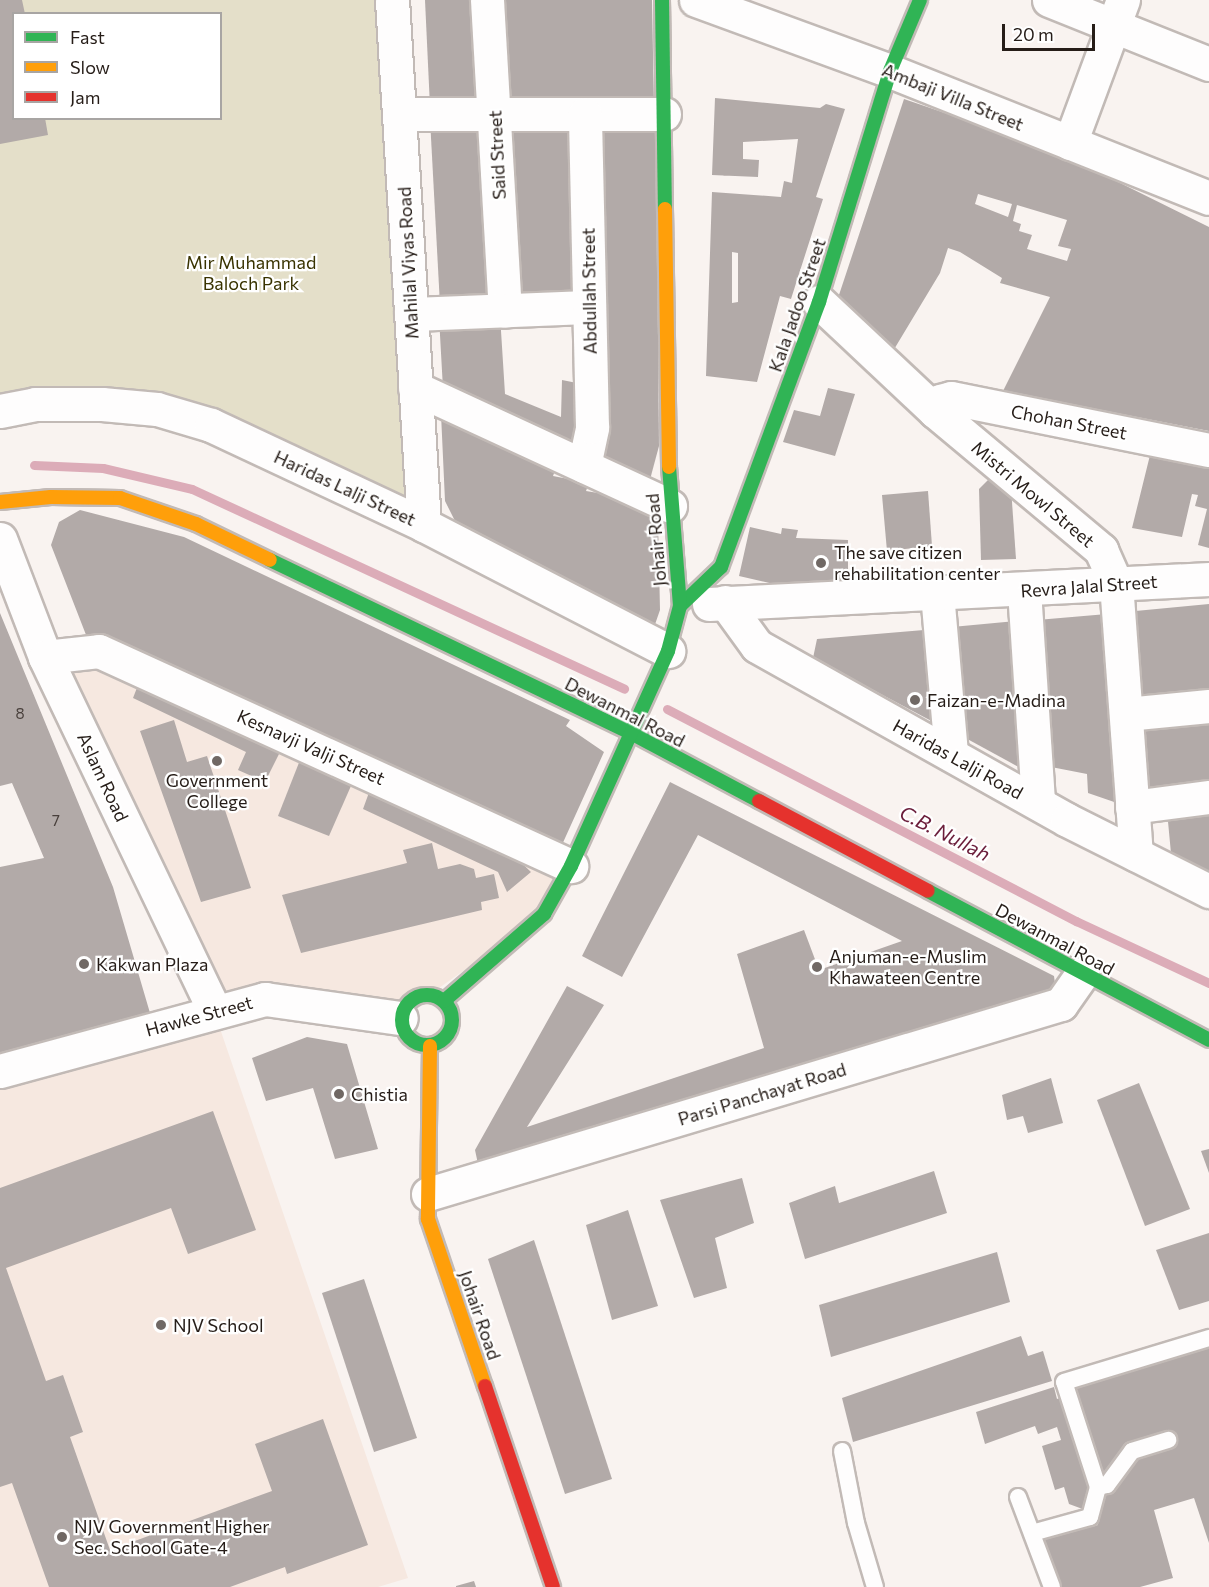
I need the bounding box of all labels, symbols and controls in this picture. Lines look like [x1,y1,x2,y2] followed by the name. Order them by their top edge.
[12,12,222,120] legend
[1005,12,1098,50] scale bar
[1013,23,1054,45] text: 20 m
[70,26,105,48] text: Fast
[70,56,110,78] text: Slow
[879,59,1027,135] street label: Ambaji Villa Street
[70,86,100,108] text: Jam
[484,110,510,200] street label: Said Street
[393,186,423,340] street label: Mahilal Viyas Road
[577,227,601,355] street label: Abdullah Street
[764,235,830,375] street label: Kala Jadoo Street
[186,252,316,294] park label: Mir Muhammad Baloch Park
[1009,400,1129,444] street label: Chohan Street
[967,436,1099,552] street label: Mistri Mowl Street
[271,446,419,530] street label: Haridas Lalji Street
[641,493,671,587] street label: Johair Road
[834,542,1001,584] place label: The save citizen rehabilitation center
[812,554,830,572] marker: The save citizen rehabilitation center
[1020,570,1158,602] street label: Revra Jalal Street
[561,672,689,752] street label: Dewanmal Road
[927,689,1066,711] place label: Faizan-e-Madina
[908,693,922,707] marker: Faizan-e-Madina
[15,705,25,723] house number: 8
[234,705,388,789] street label: Kesnavji Valji Street
[889,714,1027,804] street label: Haridas Lalji Road
[73,729,133,825] street label: Aslam Road
[210,754,224,768] marker: Government College
[166,770,268,812] place label: Government College
[896,800,994,866] water label: C.B. Nullah
[52,812,60,830] house number: 7
[992,899,1118,979] street label: Dewanmal Road
[829,946,987,988] place label: Anjuman-e-Muslim Khawateen Centre
[96,953,208,975] place label: Kakwan Plaza
[77,957,91,971] marker: Kakwan Plaza
[810,960,824,974] marker: Anjuman-e-Muslim Khawateen Centre
[143,991,255,1041] street label: Hawke Street
[675,1058,849,1130] street label: Parsi Panchayat Road
[351,1083,408,1105] place label: Chistia
[332,1087,346,1101] marker: Chistia
[455,1268,505,1362] street label: Johair Road
[173,1314,263,1336] place label: NJV School
[154,1318,168,1332] marker: NJV School
[74,1516,269,1558] place label: NJV Government Higher Sec. School Gate-4
[55,1530,69,1544] marker: NJV Government Higher Sec. School Gate-4

